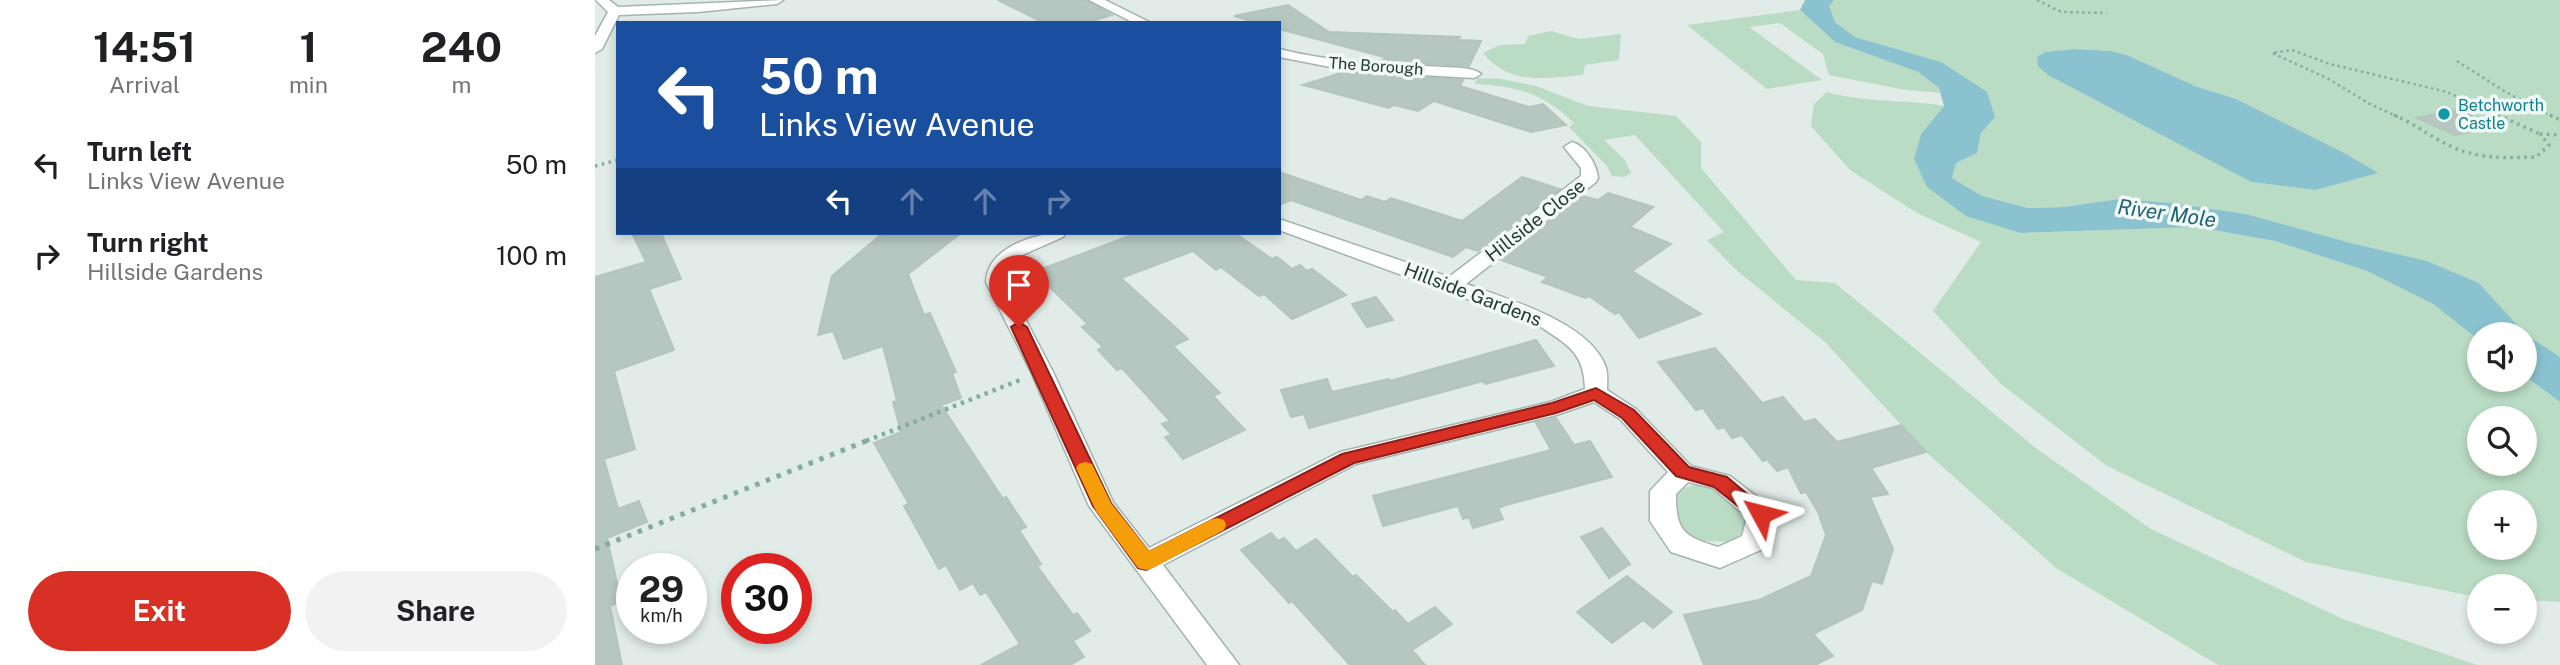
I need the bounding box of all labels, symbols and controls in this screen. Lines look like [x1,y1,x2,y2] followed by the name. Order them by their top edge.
[93,22,196,71] text: 14:51
[299,22,317,71] text: 1
[421,22,502,71] text: 240
[759,47,879,105] text: 50 m
[644,49,735,140] icon: left
[1328,53,1424,79] street label: The Borough
[109,71,180,98] text: Arrival
[289,71,328,98] text: min
[452,71,471,98] text: m
[2458,96,2544,133] place label: Betchworth Castle
[759,106,1035,143] text: Links View Avenue
[2436,106,2452,122] marker: Betchworth Castle
[87,136,192,167] text: Turn left
[28,146,66,184] icon: left
[506,149,567,180] text: 50 m
[87,167,285,194] text: Links View Avenue
[1481,174,1589,266] street label: Hillside Close
[820,182,858,220] icon: left
[893,182,931,220] icon: ahead
[966,182,1004,220] icon: ahead
[1039,182,1077,220] icon: right
[2116,194,2218,232] water label: River Mole
[87,227,209,258] text: Turn right
[28,237,66,275] icon: right
[496,240,567,271] text: 100 m
[989,255,1049,327] pin
[87,258,263,285] text: Hillside Gardens
[1401,258,1545,330] street label: Hillside Gardens
[1000,266,1038,304] icon: arrive
[2467,322,2537,644] map controls
[2467,322,2537,392] button: sound
[2467,406,2537,476] button: search
[1724,477,1798,551] position arrow
[2467,490,2537,560] button: +
[721,553,812,644] speed limit sign: 30
[639,569,684,610] text: 29
[28,571,291,651] button: Exit
[305,571,567,651] button: Share
[2467,574,2537,644] button: −
[640,605,683,626] text: km/h

